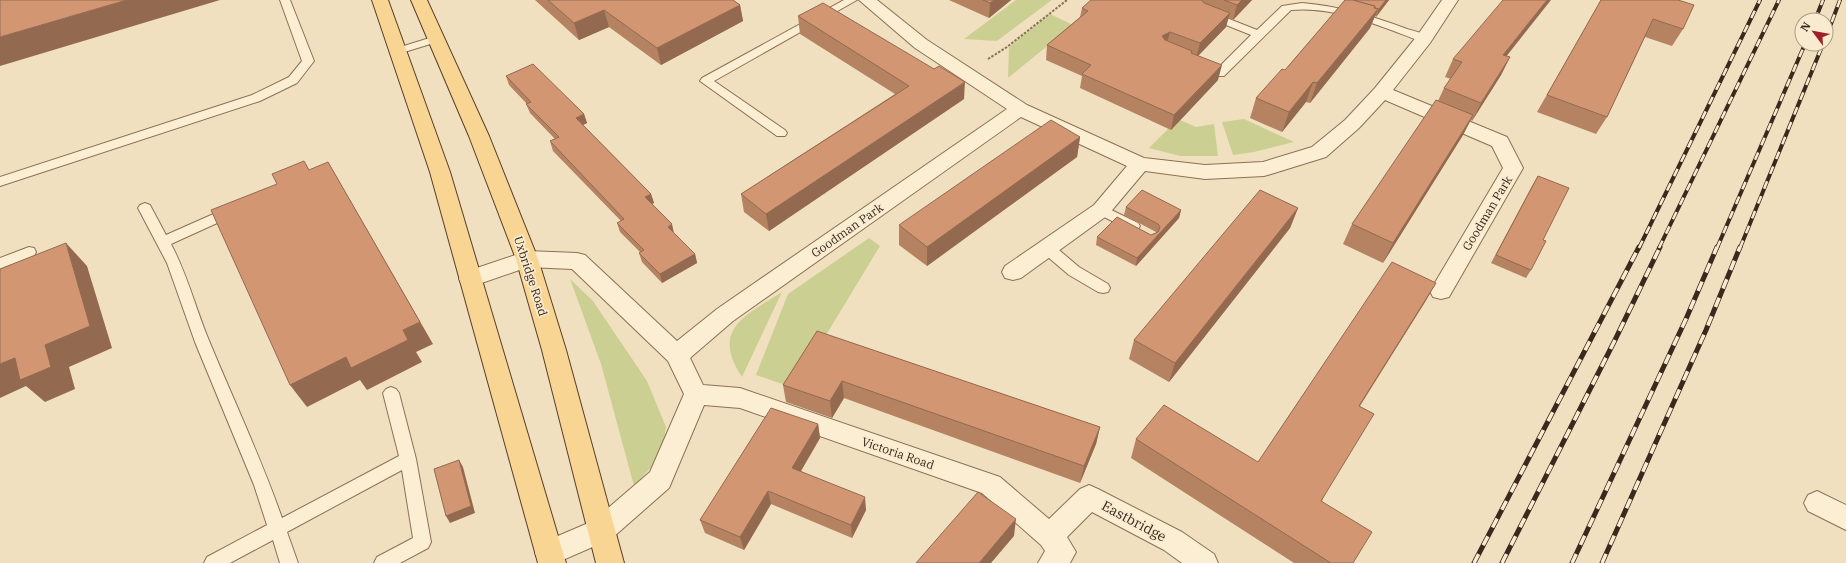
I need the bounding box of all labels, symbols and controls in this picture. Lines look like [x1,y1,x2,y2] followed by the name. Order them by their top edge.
[1794,12,1834,52] north arrow
[1797,19,1814,34] text: N
[1459,173,1515,253] street label: Goodman Park
[808,200,886,260] street label: Goodman Park
[511,234,551,318] street label: Uxbridge Road
[860,434,936,472] street label: Victoria Road
[1099,496,1169,546] street label: Eastbridge

